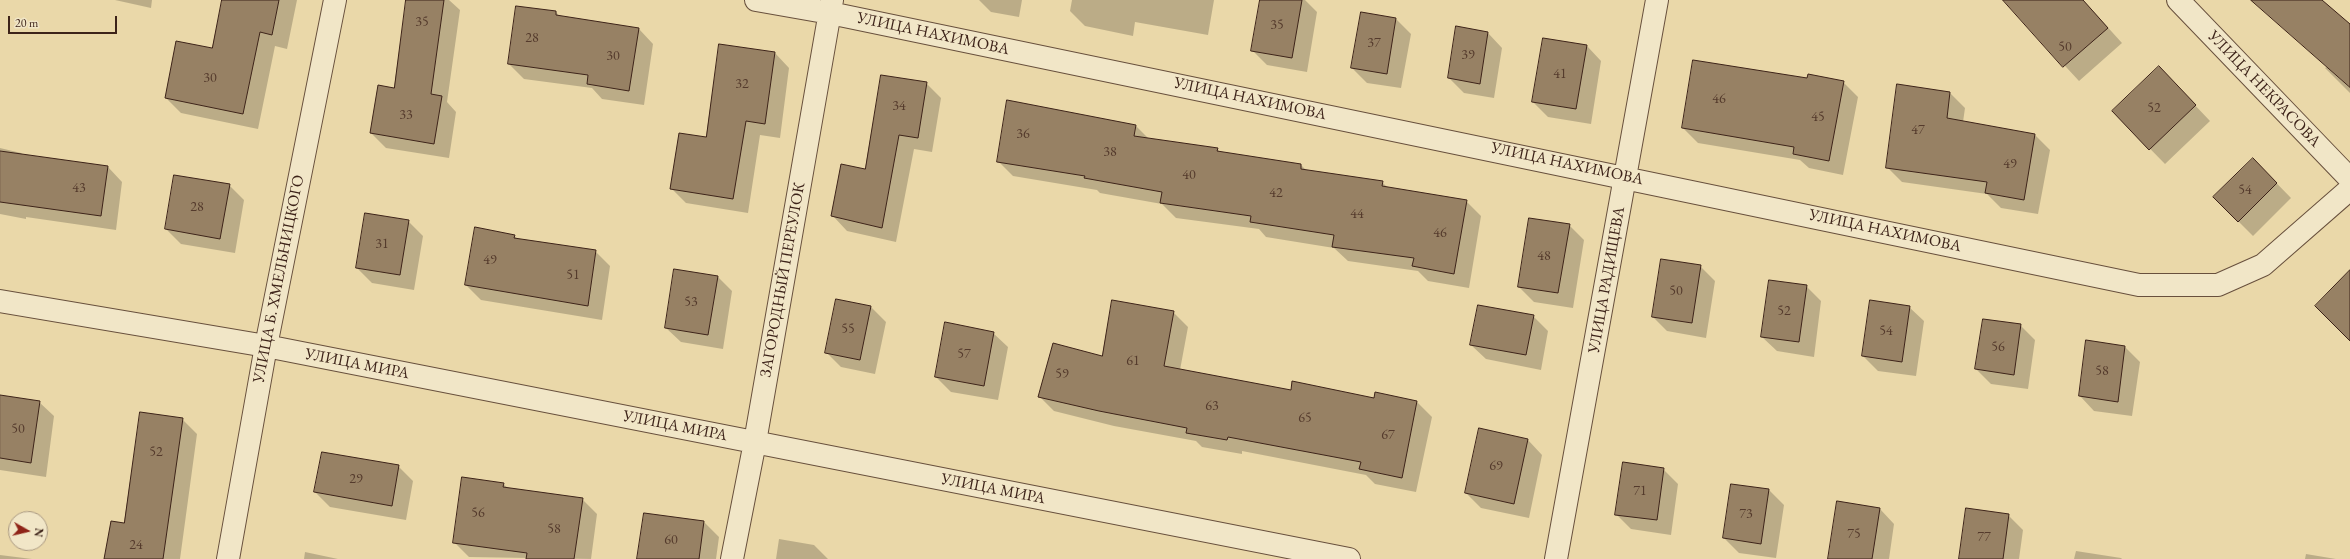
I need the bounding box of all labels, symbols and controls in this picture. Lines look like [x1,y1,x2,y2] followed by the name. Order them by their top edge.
[10,8,119,34] scale bar
[855,8,1011,60] street label: УЛИЦА НАХИМОВА
[415,14,429,30] house number: 35
[15,15,38,31] text: 20 m
[1270,17,1284,33] house number: 35
[2203,27,2325,151] street label: УЛИЦА НЕКРАСОВА
[525,30,539,46] house number: 28
[1367,35,1381,51] house number: 37
[2058,39,2072,55] house number: 50
[1461,47,1475,63] house number: 39
[606,48,620,64] house number: 30
[1553,66,1567,82] house number: 41
[203,70,217,86] house number: 30
[1172,73,1328,125] street label: УЛИЦА НАХИМОВА
[735,76,749,92] house number: 32
[1712,91,1726,107] house number: 46
[892,98,906,114] house number: 34
[2147,100,2161,116] house number: 52
[399,107,413,123] house number: 33
[1811,109,1825,125] house number: 45
[1911,122,1925,138] house number: 47
[1016,126,1030,142] house number: 36
[1489,138,1645,190] street label: УЛИЦА НАХИМОВА
[1103,144,1117,160] house number: 38
[2003,156,2017,172] house number: 49
[1182,167,1196,183] house number: 40
[249,173,309,385] street label: УЛИЦА Б. ХМЕЛЬНИЦКОГО
[72,180,86,196] house number: 43
[756,181,810,379] street label: ЗАГОРОДНЫЙ ПЕРЕУЛОК
[2238,182,2252,198] house number: 54
[1269,185,1283,201] house number: 42
[190,199,204,215] house number: 28
[1585,205,1629,355] street label: УЛИЦА РАДИЩЕВА
[1807,205,1963,257] street label: УЛИЦА НАХИМОВА
[1350,206,1364,222] house number: 44
[1433,225,1447,241] house number: 46
[375,236,389,252] house number: 31
[1537,248,1551,264] house number: 48
[483,252,497,268] house number: 49
[566,267,580,283] house number: 51
[1669,283,1683,299] house number: 50
[684,294,698,310] house number: 53
[1777,303,1791,319] house number: 52
[841,321,855,337] house number: 55
[1879,323,1893,339] house number: 54
[1991,339,2005,355] house number: 56
[303,344,411,384] street label: УЛИЦА МИРА
[957,346,971,362] house number: 57
[1126,353,1140,369] house number: 61
[2095,363,2109,379] house number: 58
[1055,366,1069,382] house number: 59
[1205,398,1219,414] house number: 63
[621,406,729,446] street label: УЛИЦА МИРА
[1298,410,1312,426] house number: 65
[11,421,25,437] house number: 50
[1381,427,1395,443] house number: 67
[149,444,163,460] house number: 52
[1489,458,1503,474] house number: 69
[939,469,1047,509] street label: УЛИЦА МИРА
[349,471,363,487] house number: 29
[1633,483,1647,499] house number: 71
[471,505,485,521] house number: 56
[1739,506,1753,522] house number: 73
[8,511,48,551] north arrow
[547,521,561,537] house number: 58
[1847,526,1861,542] house number: 75
[31,527,46,538] text: N
[1977,529,1991,545] house number: 77
[664,532,678,548] house number: 60
[129,537,143,553] house number: 24

